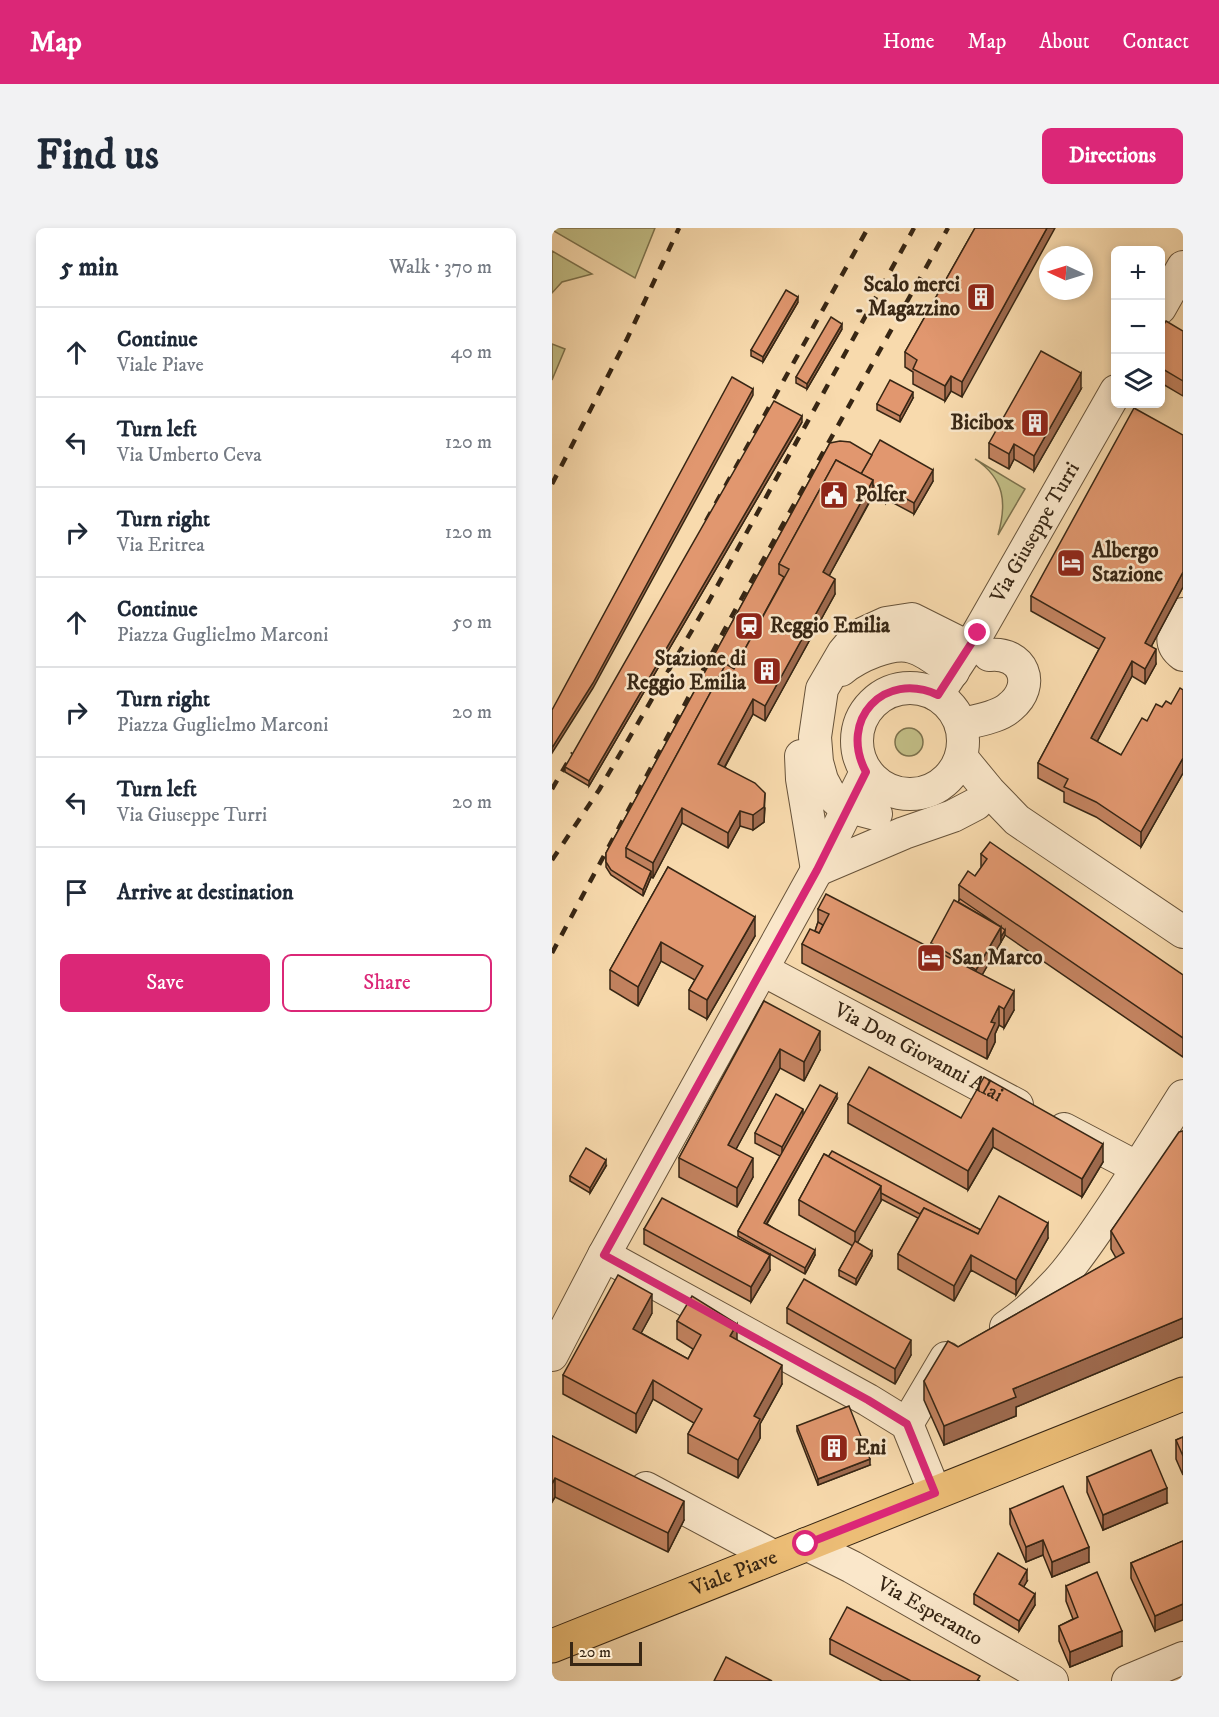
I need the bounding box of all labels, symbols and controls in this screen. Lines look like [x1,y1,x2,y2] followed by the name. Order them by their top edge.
[30,25,82,60] text: Map
[883,29,935,55] text: Home
[968,29,1006,55] text: Map
[1039,29,1090,55] text: About
[1123,29,1189,55] text: Contact
[1042,128,1183,184] button: Directions
[36,130,159,182] text: Find us
[1039,246,1093,300] north arrow
[1111,246,1165,408] map controls
[1111,246,1165,300] button: +
[60,251,118,284] text: 5 min
[389,255,492,280] text: Walk · 370 m
[855,272,961,322] place label: Scalo merci - Magazzino
[965,281,997,313] building icon: Scalo merci - Magazzino
[1111,300,1165,354] button: −
[117,326,198,353] text: Continue
[60,336,93,369] icon: ahead
[450,340,492,365] text: 40 m
[117,353,204,378] text: Viale Piave
[1111,354,1165,408] button: layers
[1019,407,1051,439] building icon: Bicibox
[951,410,1015,436] place label: Bicibox
[117,416,197,443] text: Turn left
[60,426,93,459] icon: left
[445,430,492,455] text: 120 m
[117,443,262,468] text: Via Umberto Ceva
[984,458,1086,608] street label: Via Giuseppe Turri
[818,479,850,511] public building icon: Polfer
[855,482,908,508] place label: Polfer
[117,506,210,533] text: Turn right
[60,516,93,549] icon: right
[445,520,492,545] text: 120 m
[117,533,205,558] text: Via Eritrea
[1091,538,1163,588] place label: Albergo Stazione
[1055,547,1087,579] hotel icon: Albergo Stazione
[117,596,198,623] text: Continue
[60,606,93,639] icon: ahead
[452,610,492,635] text: 50 m
[733,610,765,642] station icon: Reggio Emilia
[770,613,891,639] place label: Reggio Emilia
[964,619,990,645] route end
[117,623,328,648] text: Piazza Guglielmo Marconi
[626,646,747,696] place label: Stazione di Reggio Emilia
[751,655,783,687] building icon: Stazione di Reggio Emilia
[117,686,210,713] text: Turn right
[60,696,93,729] icon: right
[452,700,492,725] text: 20 m
[117,713,328,738] text: Piazza Guglielmo Marconi
[117,776,197,803] text: Turn left
[60,786,93,819] icon: left
[452,790,492,815] text: 20 m
[117,803,267,828] text: Via Giuseppe Turri
[60,876,93,909] icon: arrive
[117,879,294,906] text: Arrive at destination
[915,942,947,974] hotel icon: San Marco
[952,945,1043,971] place label: San Marco
[60,954,270,1012] button: Save
[282,954,492,1012] button: Share
[829,997,1007,1108] street label: Via Don Giovanni Alai
[818,1432,850,1464] building icon: Eni
[855,1435,887,1461] place label: Eni
[792,1530,818,1556] route start
[686,1544,782,1603] street label: Viale Piave
[871,1570,987,1652] street label: Via Esperanto
[570,1639,642,1666] scale bar
[579,1642,611,1662] text: 20 m

